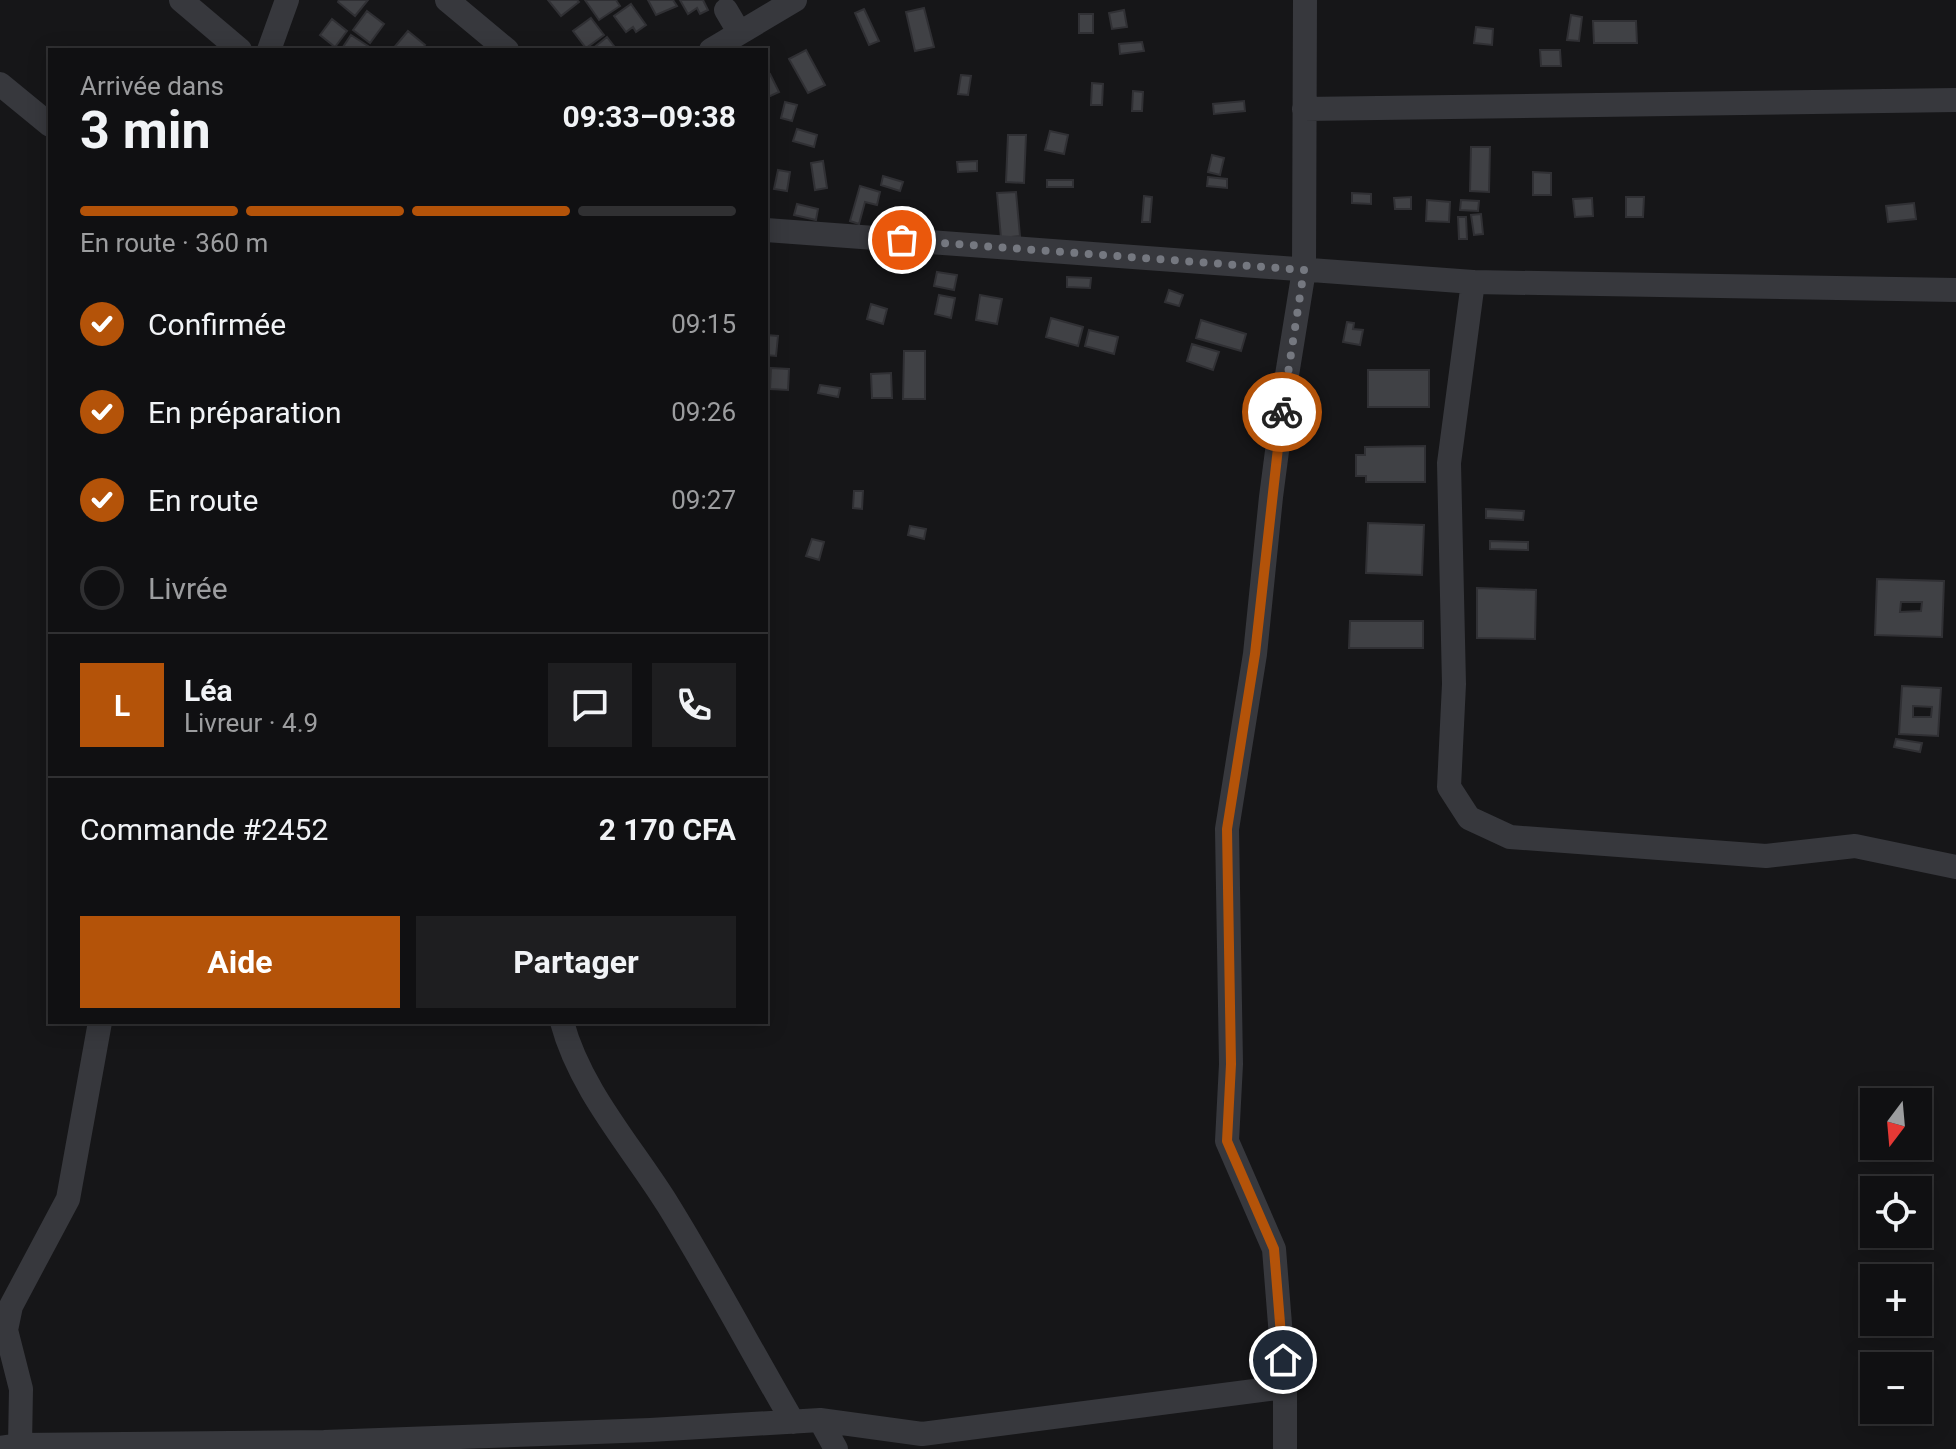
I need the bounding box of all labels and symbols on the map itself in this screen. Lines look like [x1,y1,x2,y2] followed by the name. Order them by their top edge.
[868,206,936,274] pin
[1242,372,1322,452] courier
[1860,1088,1932,1160] north arrow
[1249,1326,1317,1394] pin

